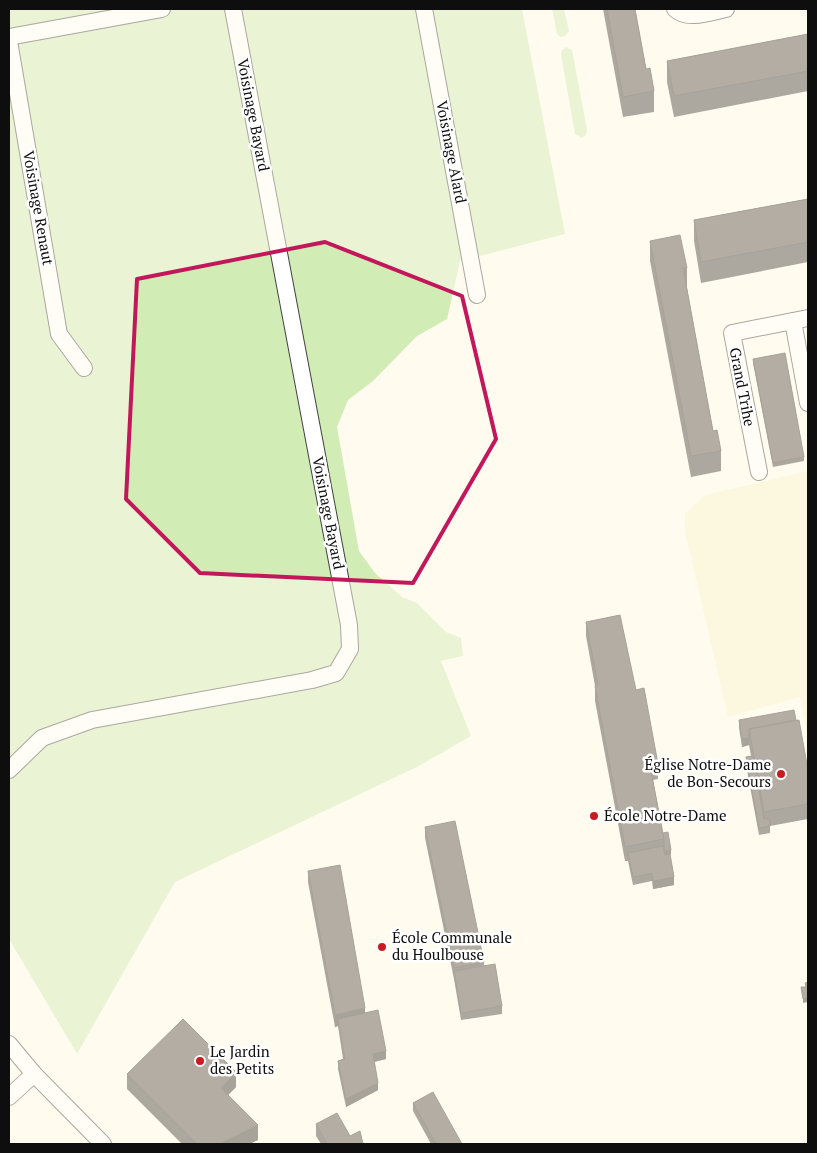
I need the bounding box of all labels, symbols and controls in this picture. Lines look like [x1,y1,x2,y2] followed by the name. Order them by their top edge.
[233,57,275,173] street label: Voisinage Bayard
[432,99,472,205] street label: Voisinage Alard
[19,149,59,267] street label: Voisinage Renaut
[726,346,760,428] street label: Grand Trihe
[308,455,350,571] street label: Voisinage Bayard
[645,754,771,791] place label: Église Notre-Dame de Bon-Secours
[775,768,787,780] marker: Église Notre-Dame de Bon-Secours
[604,805,727,825] place label: École Notre-Dame
[588,810,600,822] marker: École Notre-Dame
[392,927,512,964] place label: École Communale du Houlbouse
[376,941,388,953] marker: École Communale du Houlbouse
[210,1041,274,1078] place label: Le Jardin des Petits
[194,1055,206,1067] marker: Le Jardin des Petits

